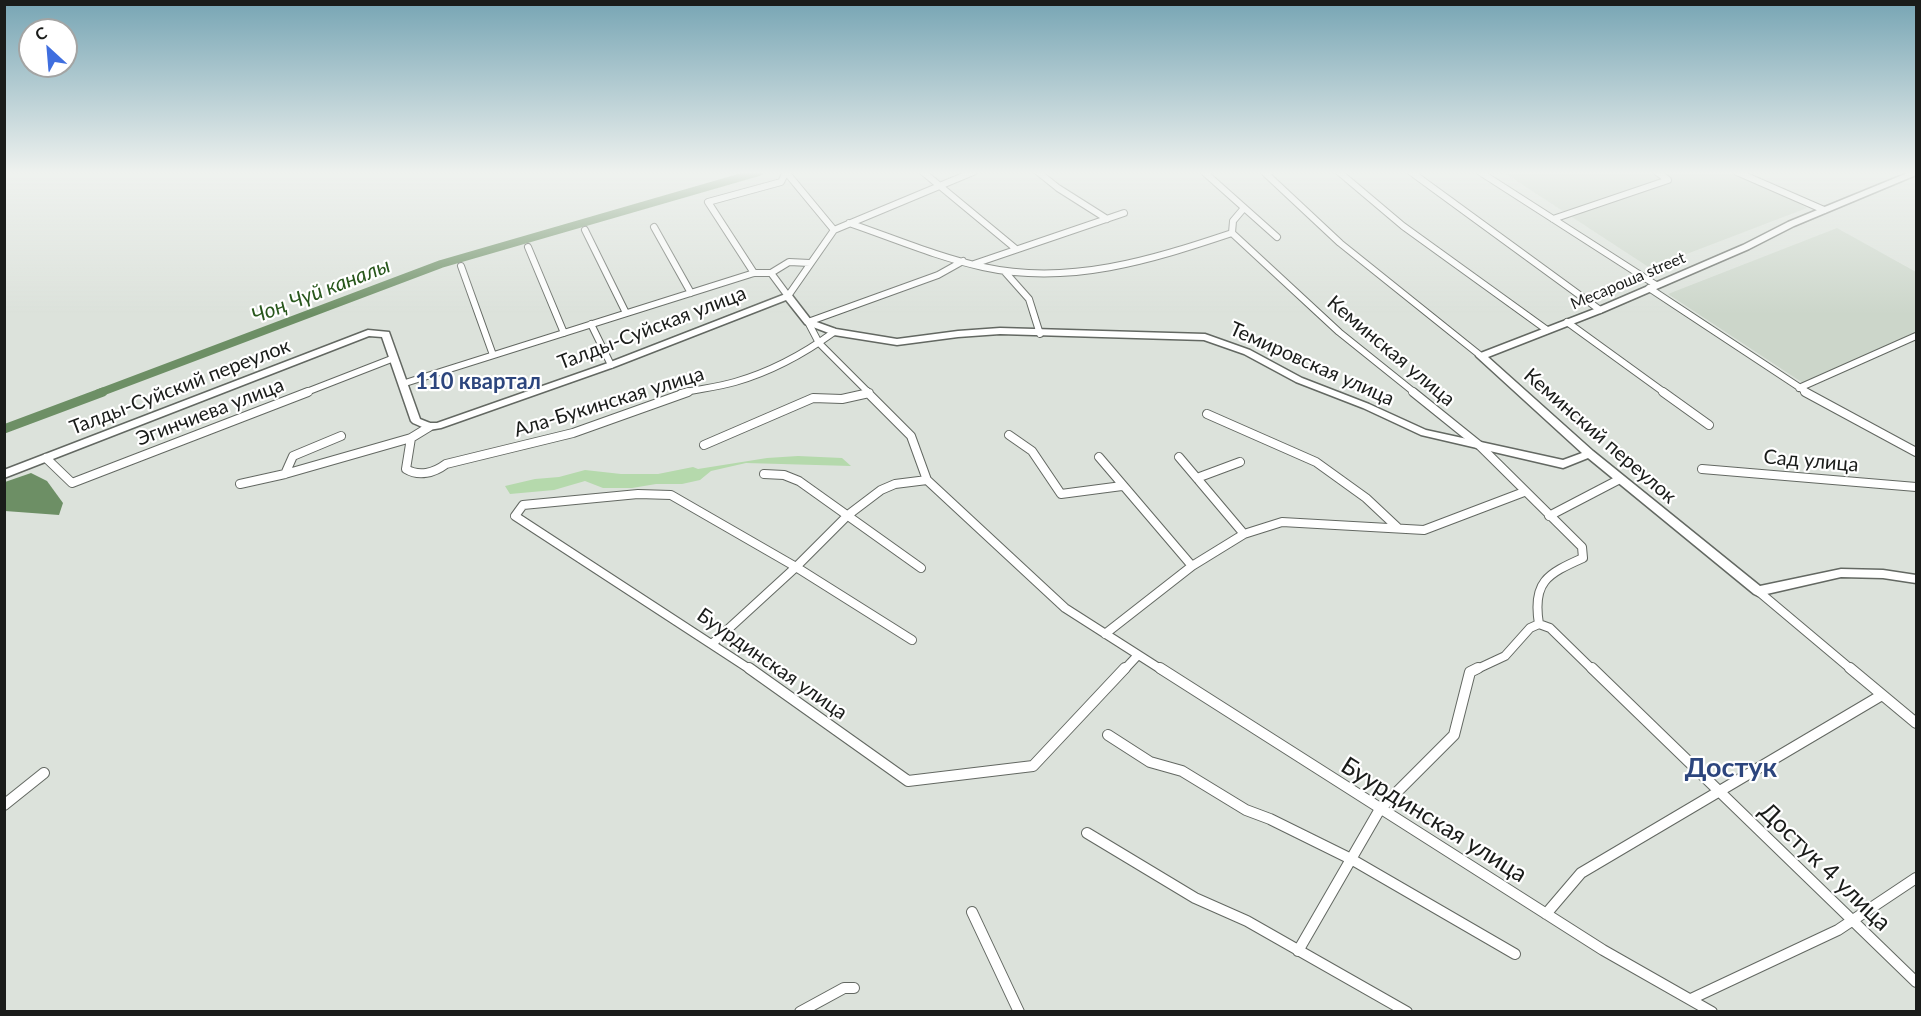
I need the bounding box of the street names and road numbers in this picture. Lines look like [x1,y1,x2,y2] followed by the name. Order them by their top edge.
[1568,248,1688,314] street label: Месароша street
[554,281,750,375] street label: Талды-Суйская улица
[1322,291,1460,411] street label: Кеминская улица
[1226,317,1398,411] street label: Темировская улица
[66,334,294,440] street label: Талды-Суйский переулок
[511,362,707,442] street label: Ала-Букинская улица
[1519,363,1681,509] street label: Кеминский переулок
[133,373,287,451] street label: Эгинчиева улица
[1762,445,1860,477] street label: Сад улица
[692,603,852,725] street label: Буурдинская улица
[1336,751,1532,889] street label: Буурдинская улица
[1753,797,1897,937] street label: Достук 4 улица

